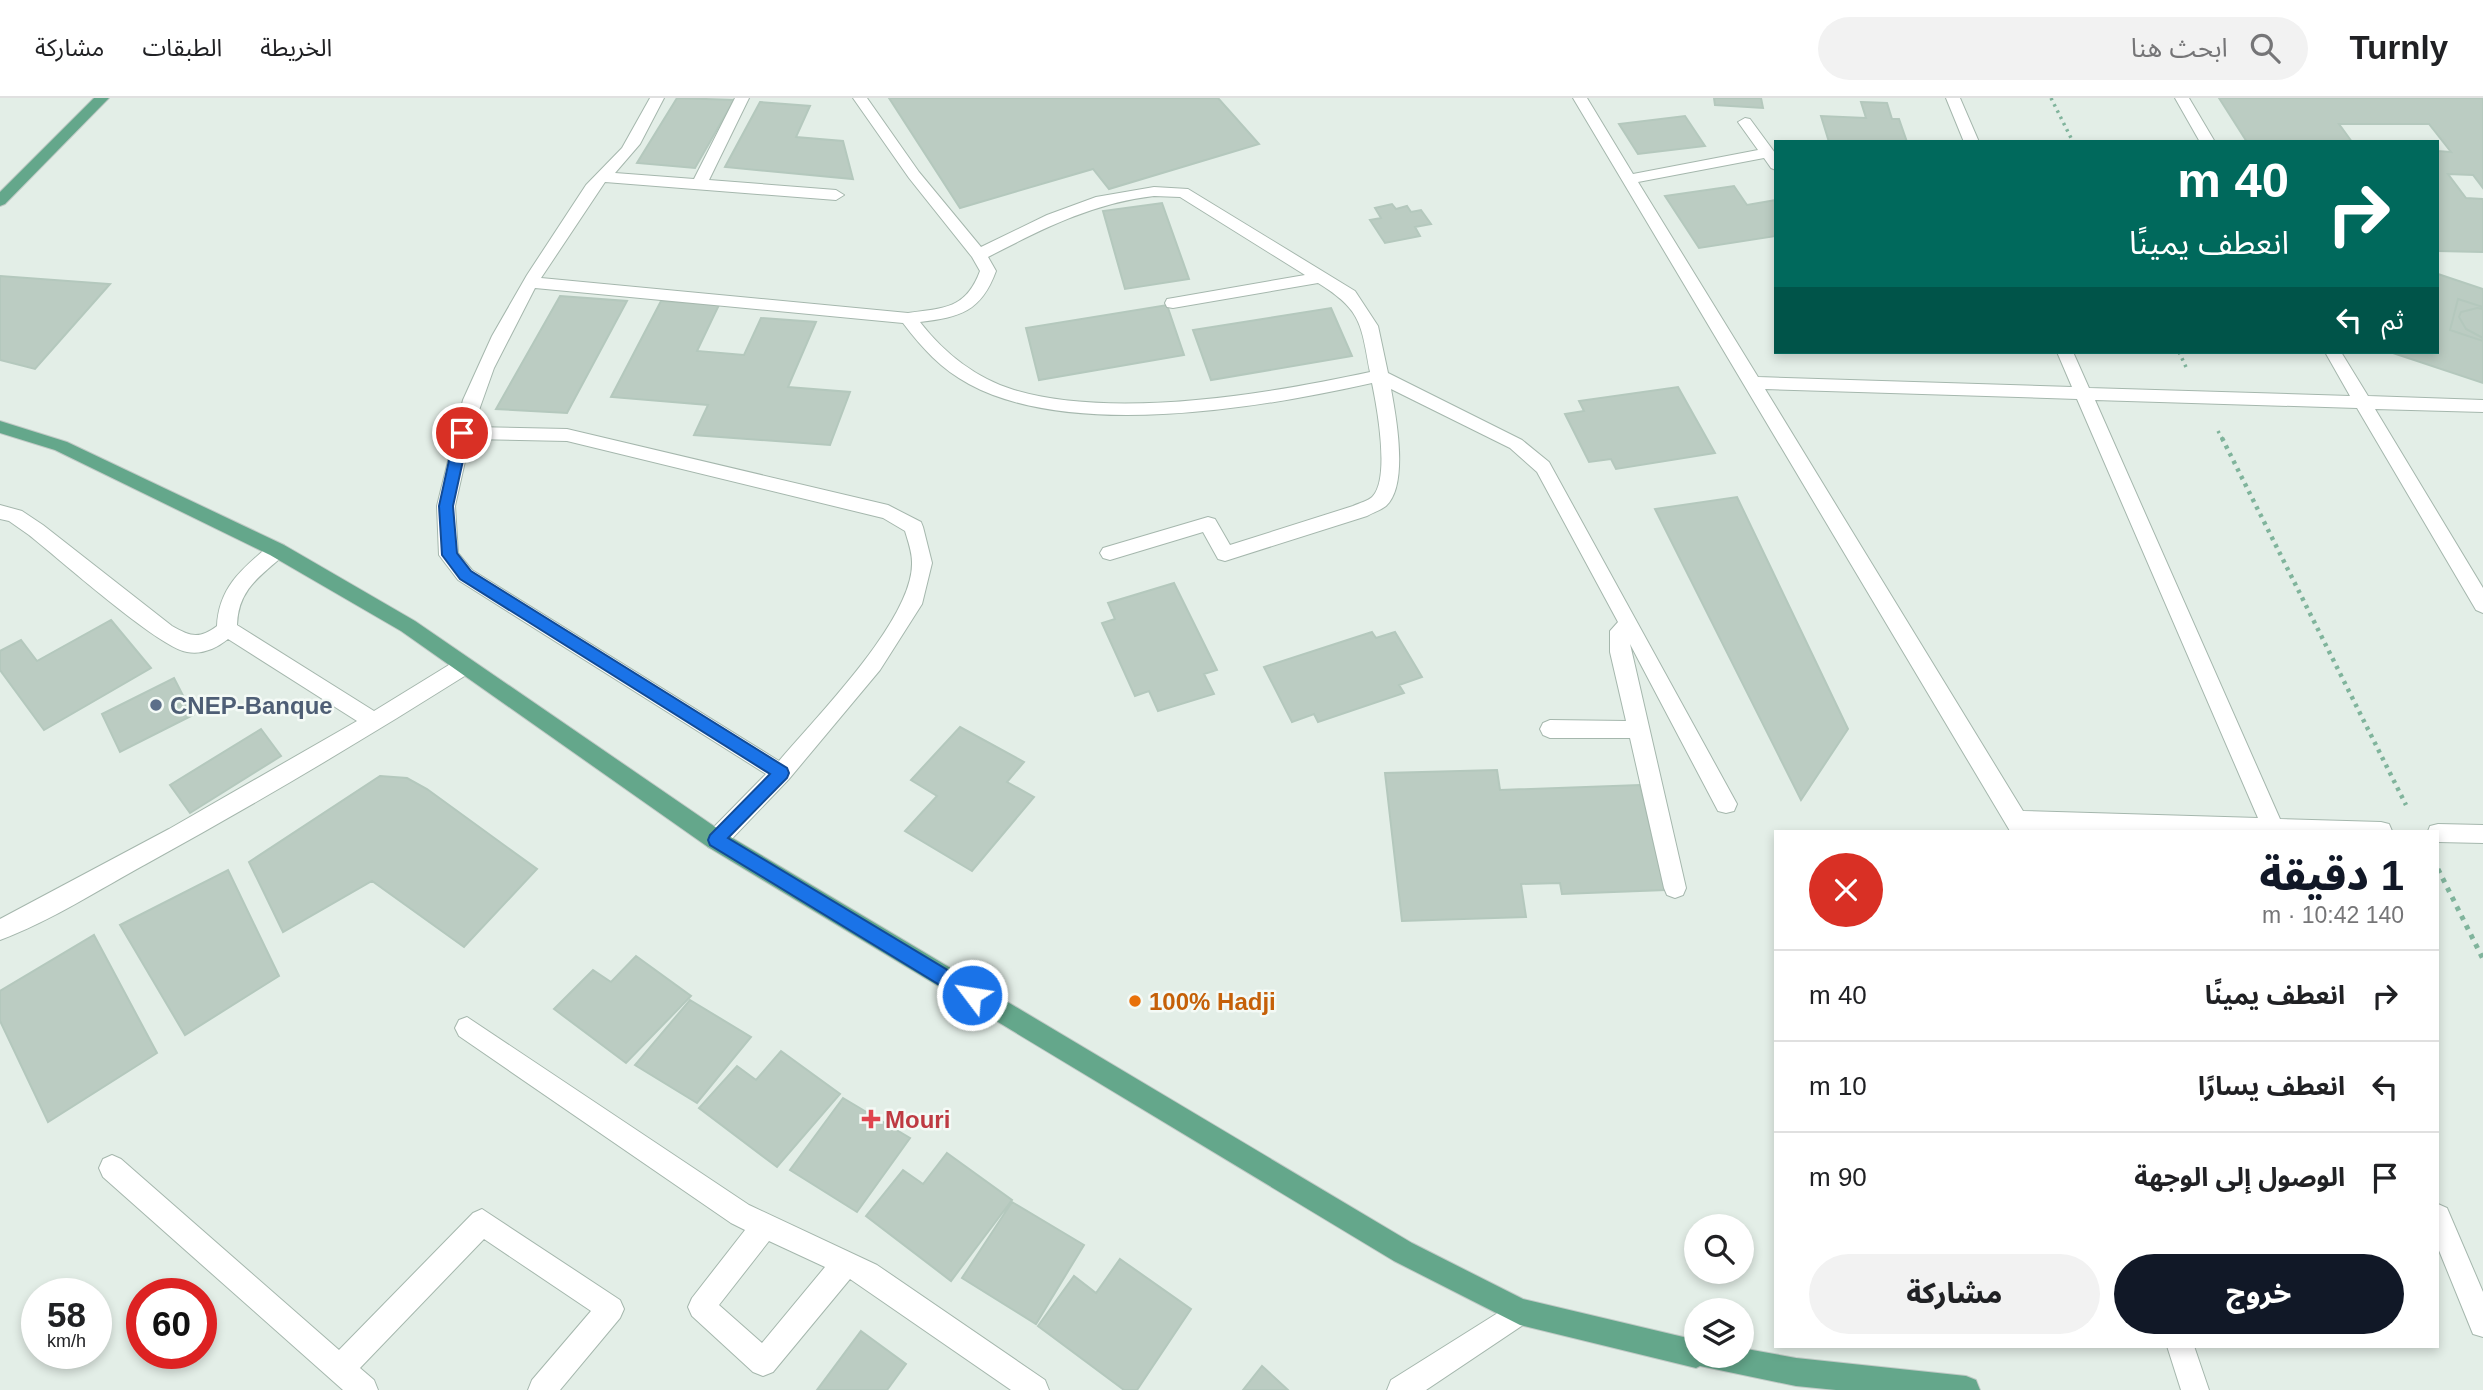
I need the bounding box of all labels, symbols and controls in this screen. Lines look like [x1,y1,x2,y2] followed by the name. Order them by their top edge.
[1818,17,2308,80] search box
[2246,29,2284,67] icon: search
[2350,29,2448,66] text: Turnly
[2131,33,2228,63] text: ابحث هنا
[35,34,104,61] text: مشاركة
[142,34,222,61] text: الطبقات
[260,34,332,61] text: الخريطة
[2177,153,2289,207] text: 40 m
[2313,168,2404,259] icon: right
[2129,225,2289,261] text: انعطف يمينًا
[2330,301,2368,339] icon: left
[2382,305,2404,335] text: ثم
[432,403,492,463] pin
[443,414,481,452] icon: arrive
[170,692,333,719] place label: CNEP-Banque
[148,697,164,713] marker: CNEP-Banque
[2259,852,2404,899] text: 1 دقيقة
[1809,853,1883,927] button: close
[2262,902,2404,928] text: 140 m · 10:42
[935,958,1009,1032] position arrow
[2366,977,2404,1015] icon: right
[1809,980,1867,1010] text: 40 m
[2205,980,2345,1010] text: انعطف يمينًا
[1149,988,1276,1015] place label: 100% Hadji
[1127,993,1143,1009] marker: 100% Hadji
[2366,1068,2404,1106] icon: left
[1809,1071,1867,1101] text: 10 m
[2198,1071,2345,1101] text: انعطف يسارًا
[885,1106,950,1133] place label: Mouri
[863,1111,879,1127] marker: Mouri
[2366,1159,2404,1197] icon: arrive
[1809,1162,1867,1192] text: 90 m
[2134,1162,2345,1192] text: الوصول إلى الوجهة
[1684,1214,1754,1368] map controls
[1684,1214,1754,1284] button: search
[1809,1254,2100,1334] button: مشاركة
[2114,1254,2404,1334] button: خروج
[126,1278,217,1369] speed limit sign: 60
[47,1295,86,1334] text: 58
[1684,1298,1754,1368] button: layers
[47,1331,86,1351] text: km/h

